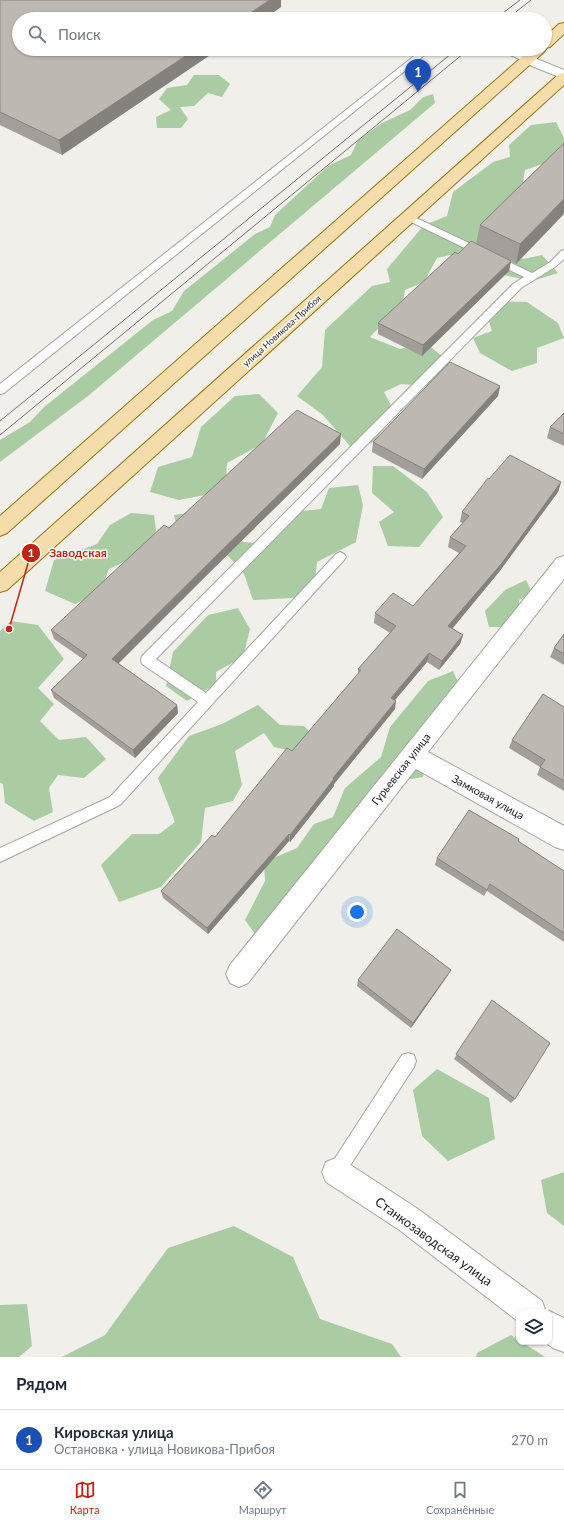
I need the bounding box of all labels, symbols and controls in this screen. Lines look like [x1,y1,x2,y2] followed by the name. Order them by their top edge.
[12,12,552,56] search box
[26,23,48,45] icon: search
[58,25,101,43] text: Поиск
[405,59,431,92] pin: 1
[240,292,323,369] street label: улица Новикова-Прибоя
[21,541,114,565] callout: Заводская
[28,545,35,560] text: 1
[49,545,107,560] text: Заводская
[368,730,433,807] street label: Гурьевская улица
[450,771,527,822] street label: Замковая улица
[347,902,367,922] your location
[372,1193,496,1289] street label: Станкозаводская улица
[516,1309,552,1345] map controls
[516,1309,552,1345] button: layers
[16,1373,67,1394] text: Рядом
[54,1423,174,1441] text: Кировская улица
[25,1432,33,1448] text: 1
[511,1432,548,1448] text: 270 m
[54,1441,275,1457] text: Остановка · улица Новикова-Прибоя
[70,1479,99,1516] tab: Карта
[239,1479,287,1516] tab: Маршрут
[426,1479,494,1516] tab: Сохранённые

